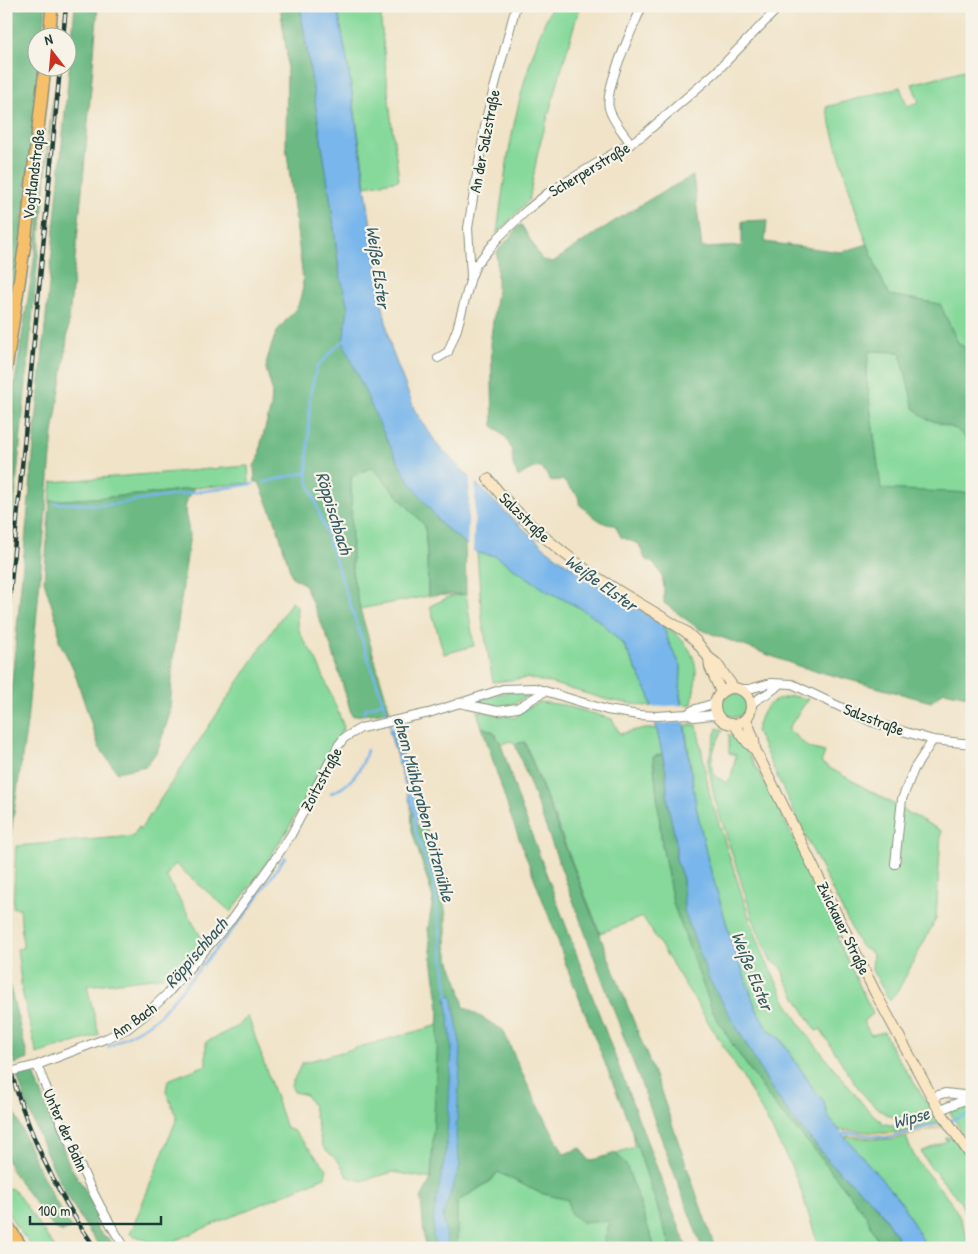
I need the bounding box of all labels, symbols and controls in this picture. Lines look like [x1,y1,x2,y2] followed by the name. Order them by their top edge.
[28,28,78,78] north arrow
[42,29,55,49] text: N
[463,87,505,195] street label: An der Salzstraße
[17,127,50,221] street label: Vogtlandstraße
[544,136,634,202] street label: Scherperstraße
[360,224,397,312] water label: Weiße Elster
[310,468,359,559] water label: Röppischbach
[494,487,556,547] street label: Salzstraße
[560,548,644,618] water label: Weiße Elster
[840,697,908,741] street label: Salzstraße
[388,714,461,905] water label: ehem Mühlgraben Zoitzmühle
[295,743,347,815] street label: Zoitzstraße
[812,878,876,979] street label: Zwickauer Straße
[158,911,234,993] water label: Röppischbach
[725,928,780,1016] water label: Weiße Elster
[107,997,161,1043] street label: Am Bach
[38,1085,94,1175] street label: Unter der Bahn
[890,1100,933,1135] water label: Wipse
[30,1194,161,1226] scale bar
[38,1200,71,1221] text: 100 m

